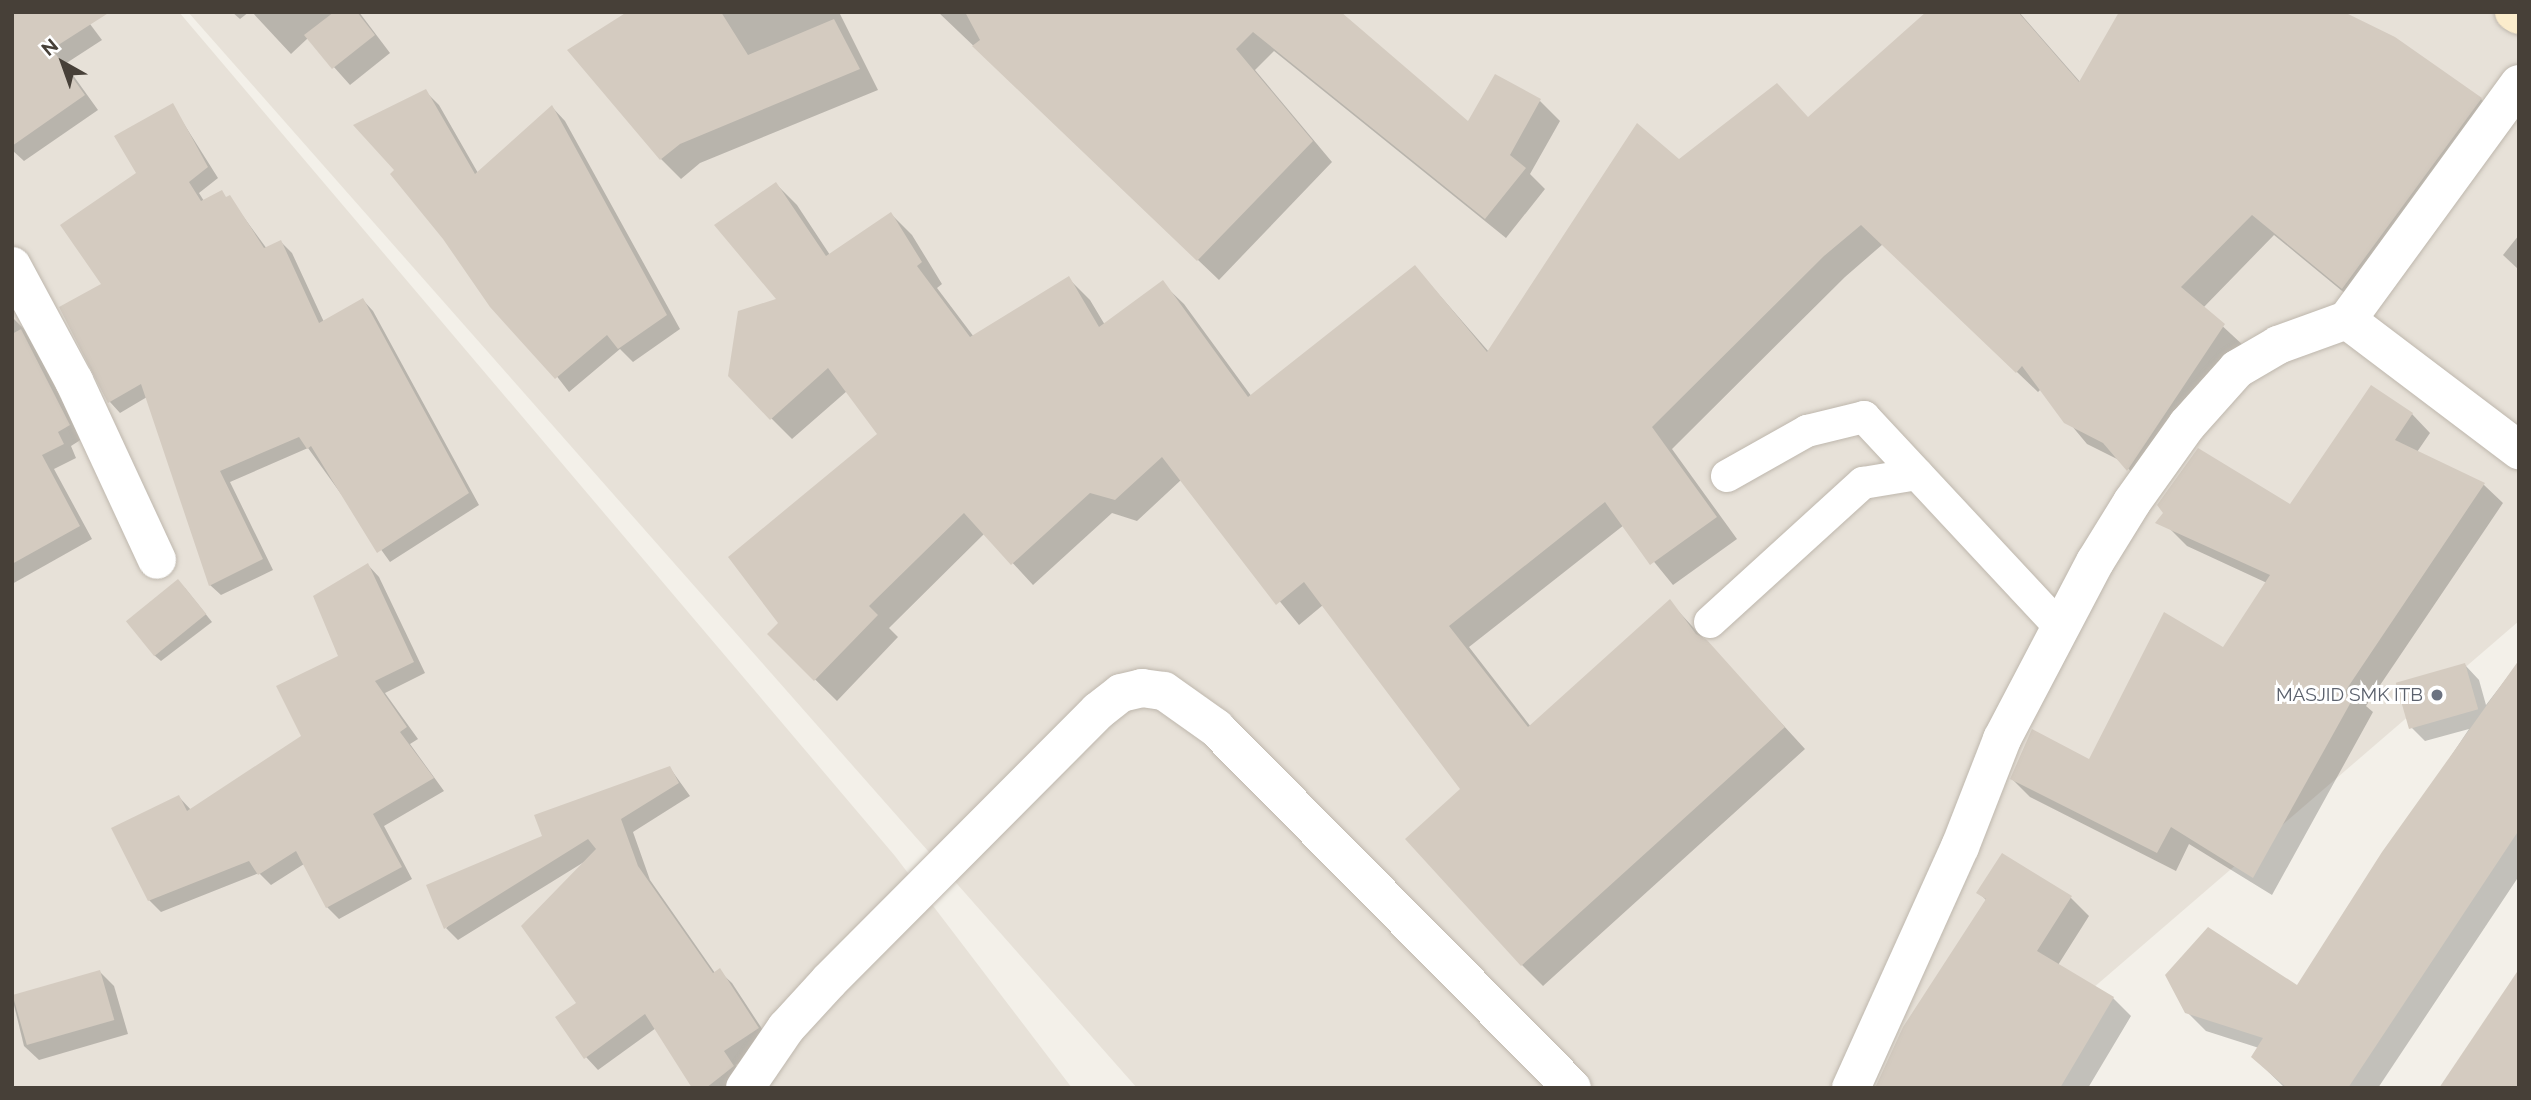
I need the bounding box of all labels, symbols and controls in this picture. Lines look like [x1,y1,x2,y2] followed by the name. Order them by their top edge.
[28,28,98,98] north arrow
[37,34,62,60] text: N
[2276,684,2423,706] place label: MASJID SMK ITB
[2429,687,2445,703] marker: MASJID SMK ITB

